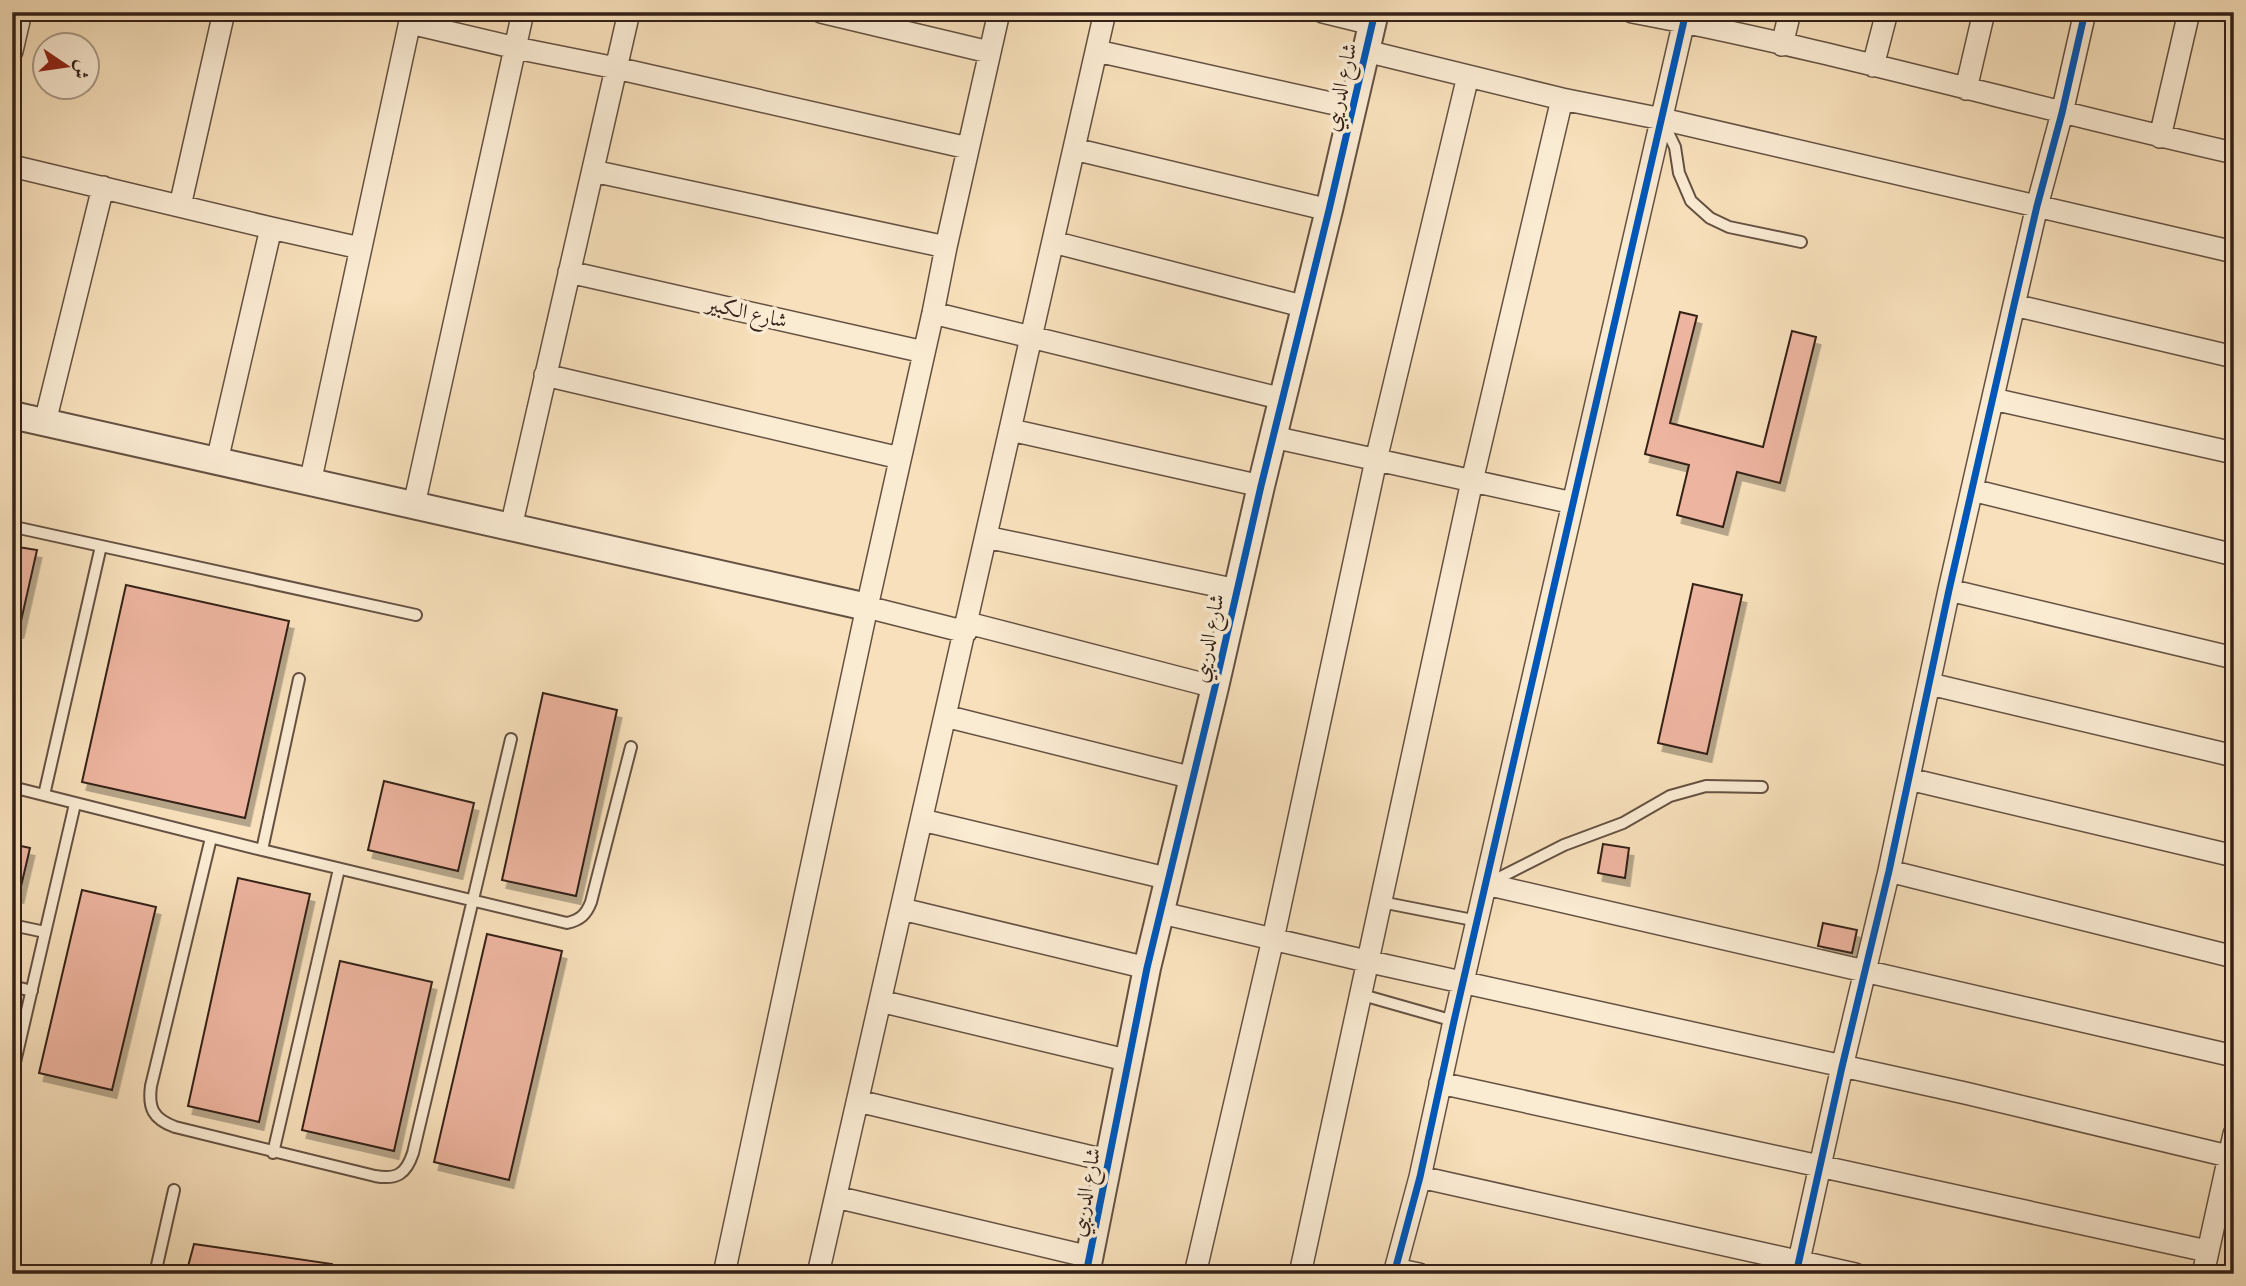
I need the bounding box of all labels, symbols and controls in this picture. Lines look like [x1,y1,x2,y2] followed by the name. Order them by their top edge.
[32,32,102,102] north arrow
[1316,40,1369,135] street label: شارع الدريبي
[67,57,96,82] text: ش
[701,289,790,339] street label: شارع الكبير
[1185,591,1236,686] street label: شارع الدريبي
[1063,1145,1112,1240] street label: شارع الدريبي

